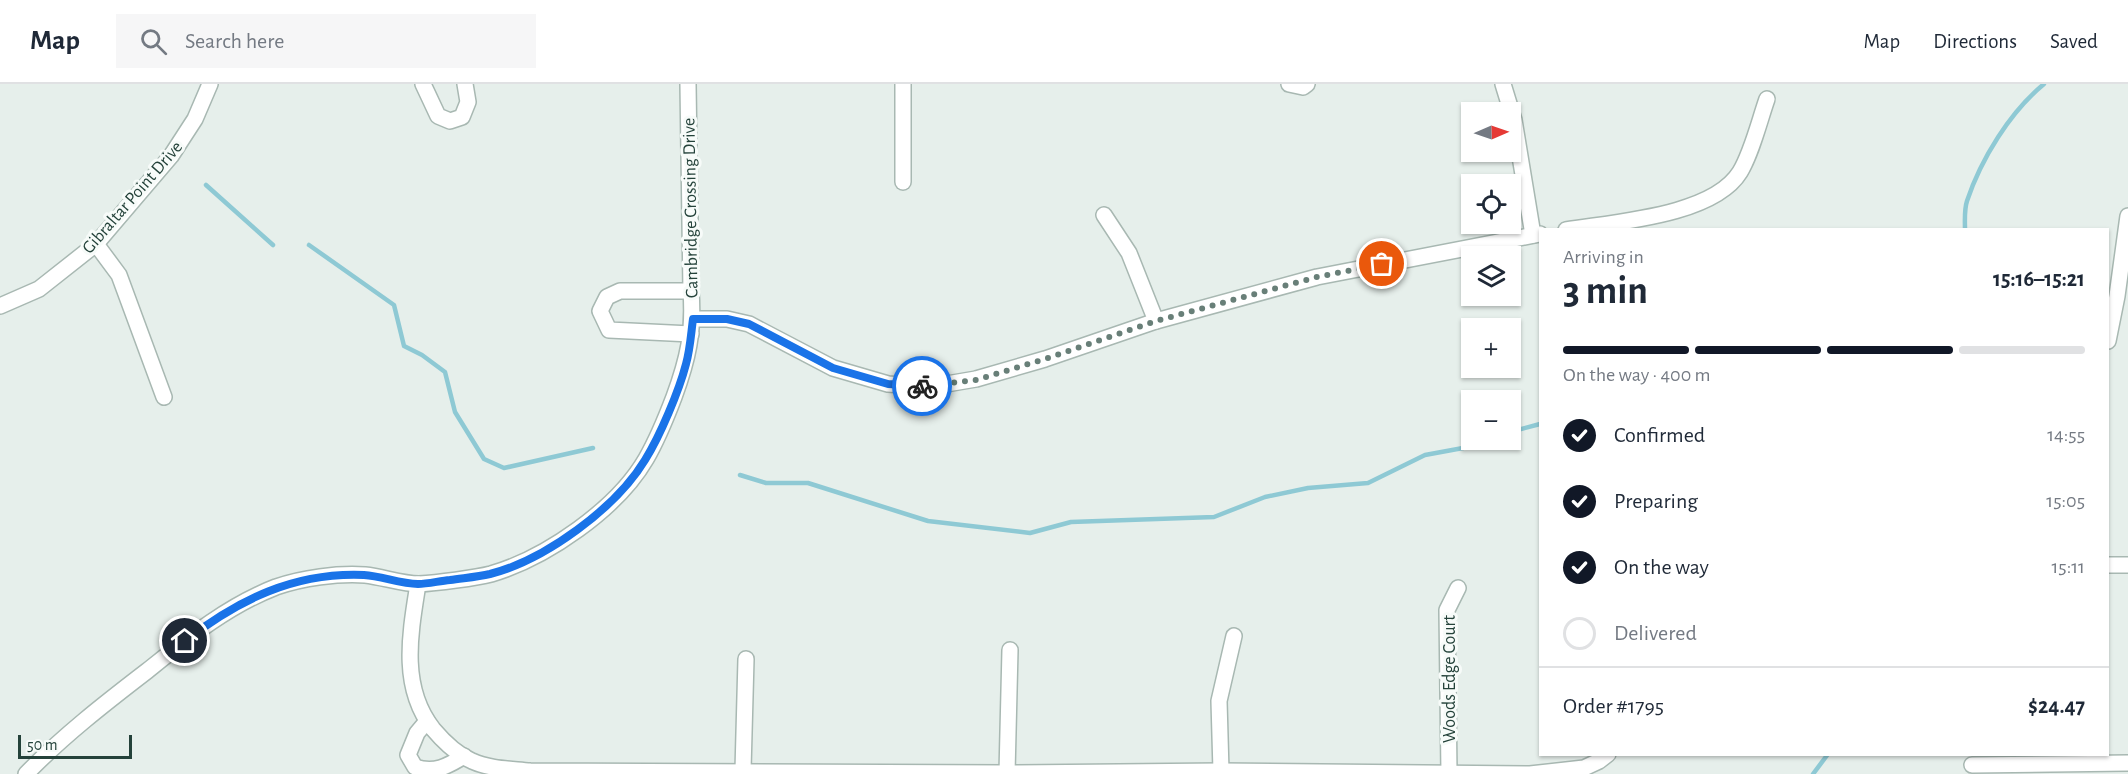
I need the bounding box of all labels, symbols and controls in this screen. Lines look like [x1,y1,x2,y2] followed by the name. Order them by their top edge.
[116,14,536,68] search box
[137,25,170,58] icon: search
[30,27,80,55] text: Map
[185,30,284,52] text: Search here
[1864,31,1900,52] text: Map
[1933,31,2017,52] text: Directions
[2050,31,2098,52] text: Saved
[1461,102,1521,162] north arrow
[1461,102,1521,450] map controls
[680,118,702,298] street label: Cambridge Crossing Drive
[79,138,186,257] street label: Gibraltar Point Drive
[1461,174,1521,234] button: locate
[1356,238,1407,289] pin
[1461,246,1521,306] button: layers
[1365,247,1398,280] icon: bag
[1563,247,1644,267] text: Arriving in
[1993,268,2085,290] text: 15:16–15:21
[1563,272,1648,311] text: 3 min
[1461,318,1521,378] button: +
[892,356,952,416] courier
[1563,365,1711,385] text: On the way · 400 m
[906,370,939,403] icon: bike
[1461,390,1521,450] button: −
[1563,419,1596,452] icon: check
[1614,424,1705,446] text: Confirmed
[2047,425,2085,445] text: 14:55
[1563,485,1596,518] icon: check
[1614,490,1698,512] text: Preparing
[2046,491,2085,511] text: 15:05
[1563,551,1596,584] icon: check
[1614,556,1709,578] text: On the way
[2051,557,2085,577] text: 15:11
[159,615,210,666] pin
[1441,615,1459,743] street label: Woods Edge Court
[1614,622,1697,644] text: Delivered
[168,624,201,657] icon: home
[1563,695,1664,717] text: Order #1795
[2028,695,2085,717] text: $24.47
[18,732,132,760] scale bar
[27,737,58,753] text: 50 m

